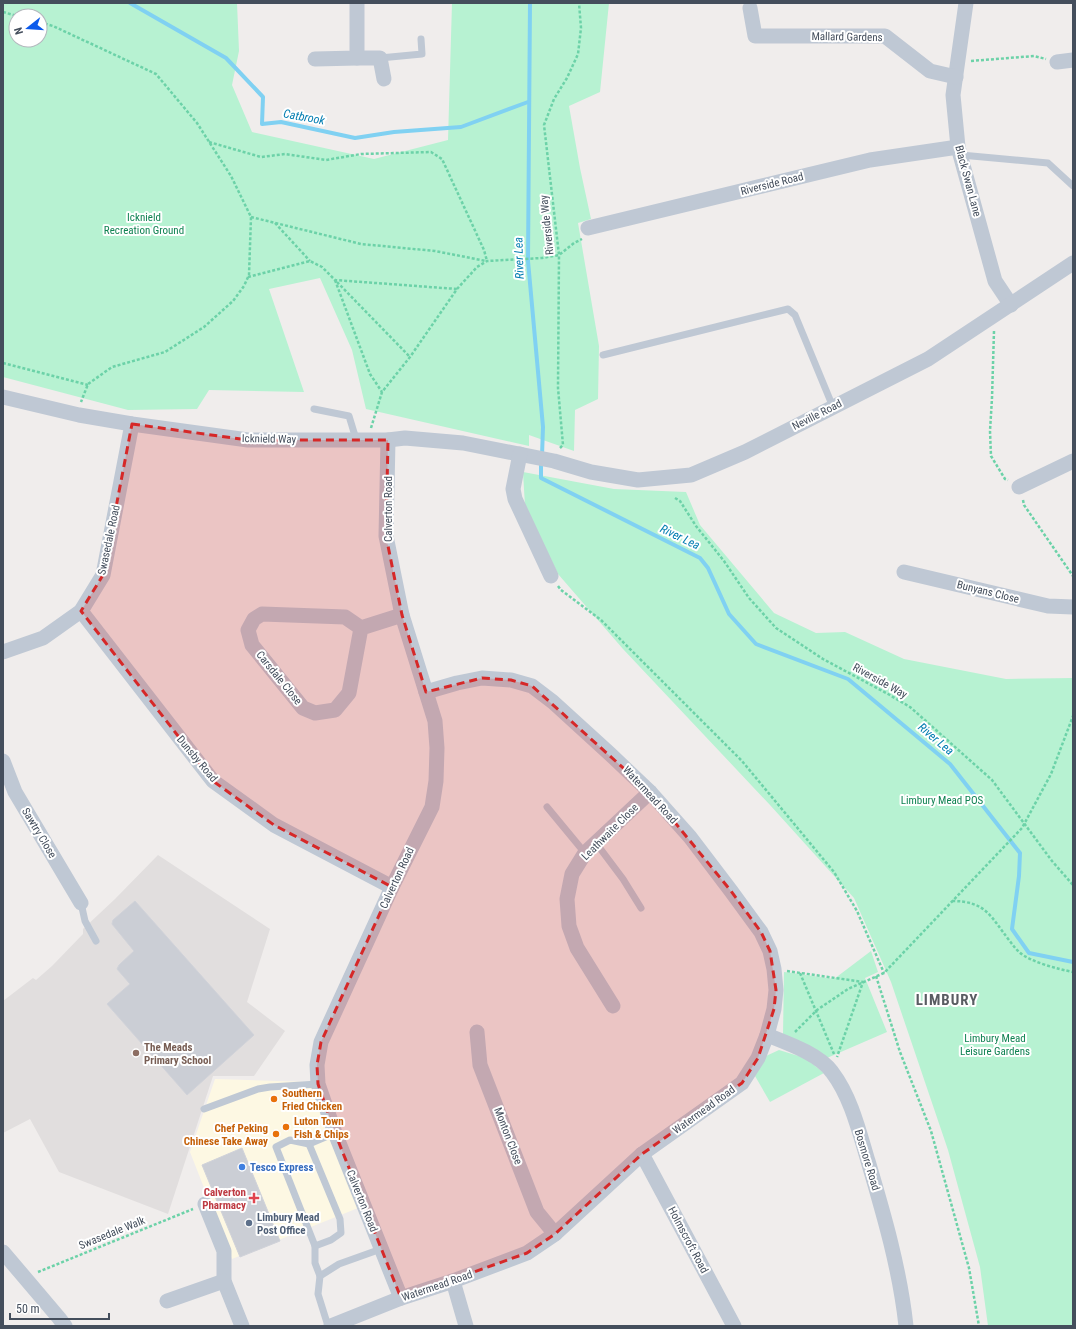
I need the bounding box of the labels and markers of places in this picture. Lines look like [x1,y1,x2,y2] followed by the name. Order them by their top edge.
[144,1041,212,1067] place label: The Meads Primary School
[131,1048,141,1058] marker: The Meads Primary School
[282,1087,342,1113] place label: Southern Fried Chicken
[269,1094,279,1104] marker: Southern Fried Chicken
[294,1115,349,1141] place label: Luton Town Fish & Chips
[184,1122,268,1148] place label: Chef Peking Chinese Take Away
[281,1122,291,1132] marker: Luton Town Fish & Chips
[271,1129,281,1139] marker: Chef Peking Chinese Take Away
[250,1161,313,1174] place label: Tesco Express
[237,1162,247,1172] marker: Tesco Express
[202,1186,246,1212] place label: Calverton Pharmacy
[249,1193,259,1203] marker: Calverton Pharmacy
[257,1211,319,1237] place label: Limbury Mead Post Office
[244,1218,254,1228] marker: Limbury Mead Post Office

